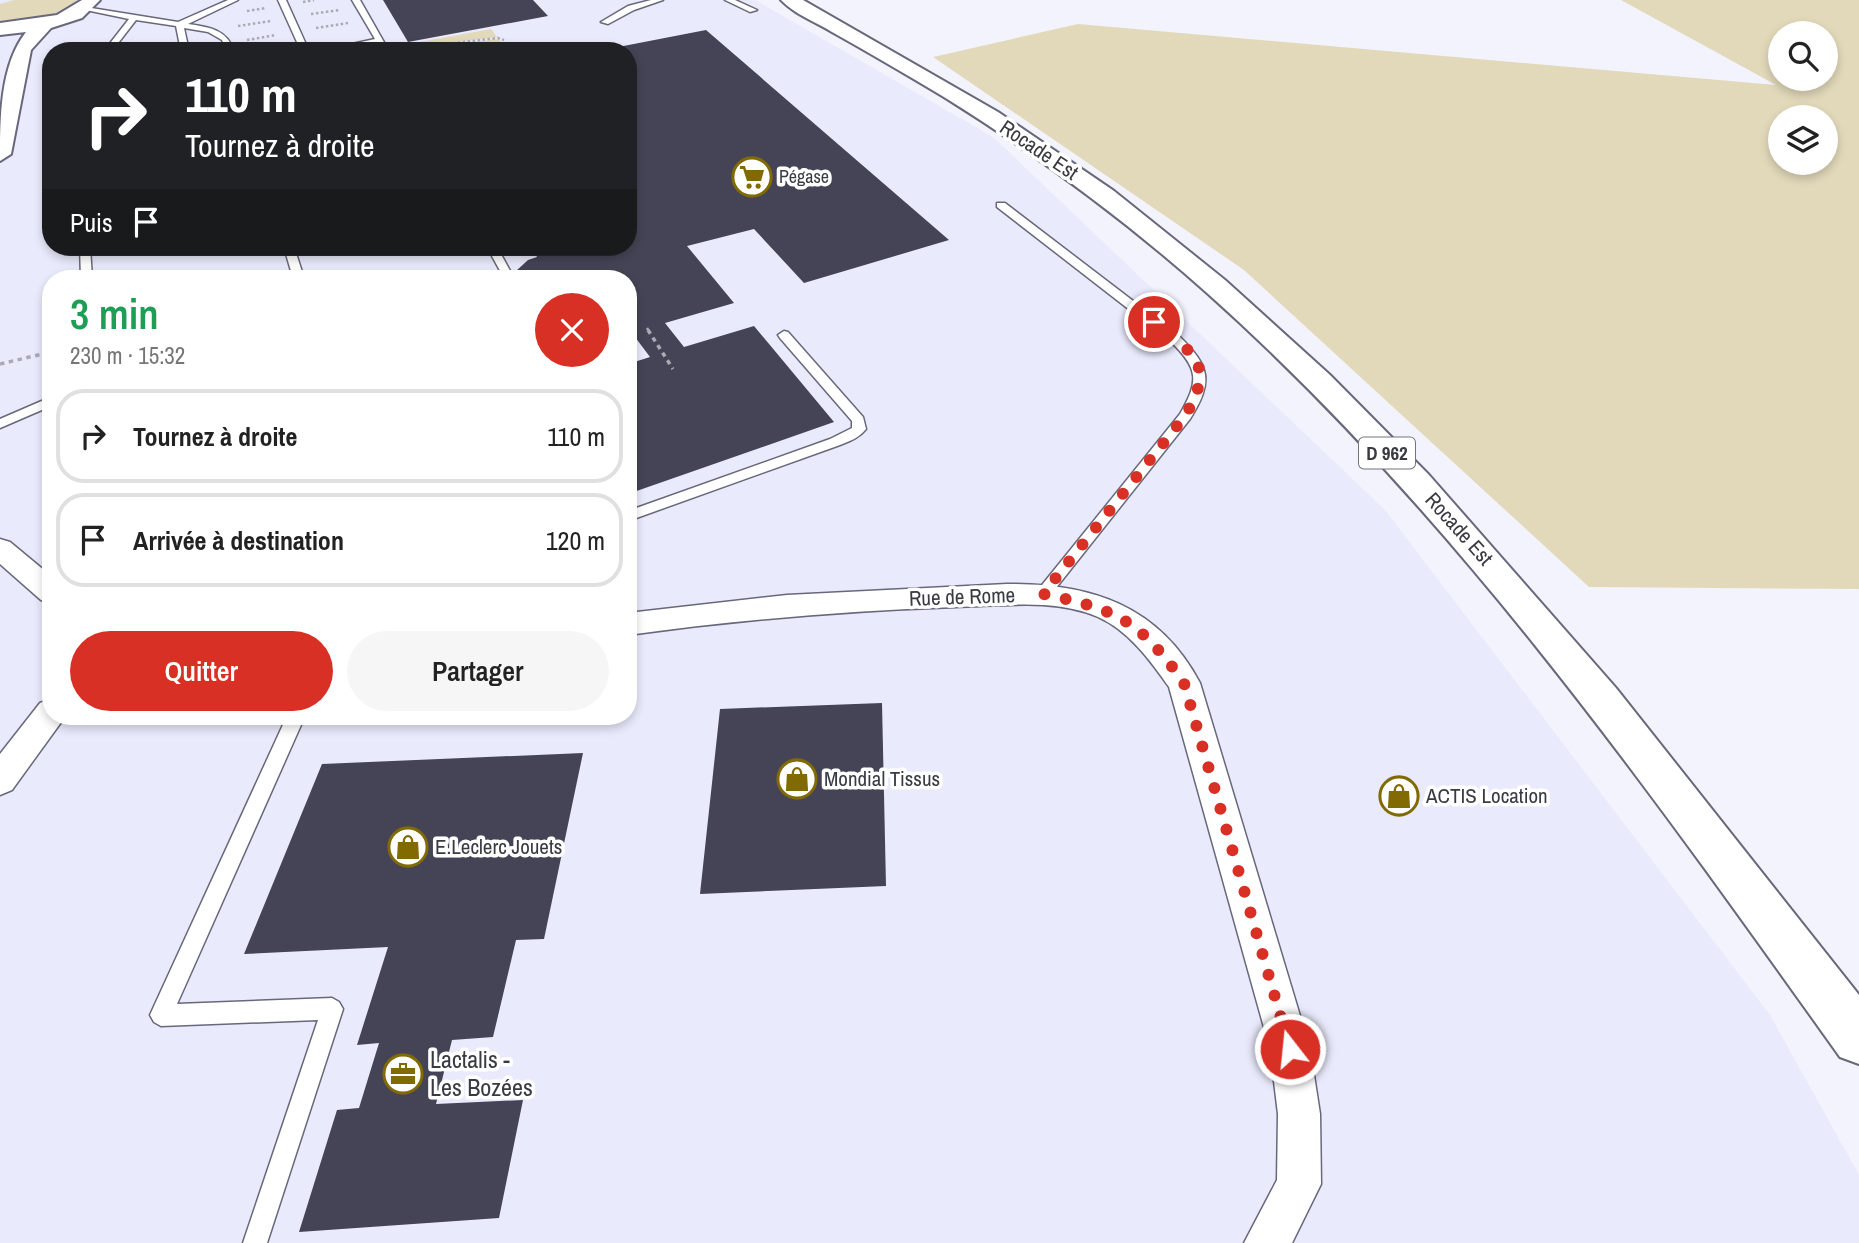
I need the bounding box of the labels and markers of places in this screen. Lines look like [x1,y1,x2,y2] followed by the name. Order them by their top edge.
[731,156,773,198] supermarket icon: Pégase
[779,164,829,189] place label: Pégase
[1124,292,1184,352] pin
[776,758,818,800] shop icon: Mondial Tissus
[824,764,940,793] place label: Mondial Tissus
[1378,775,1420,817] shop icon: ACTIS Location
[1425,781,1548,810] place label: ACTIS Location
[387,826,429,868] shop icon: E.Leclerc Jouets
[435,832,562,861] place label: E.Leclerc Jouets
[430,1043,533,1103] place label: Lactalis - Les Bozées
[382,1053,424,1095] office icon: Lactalis - Les Bozées

